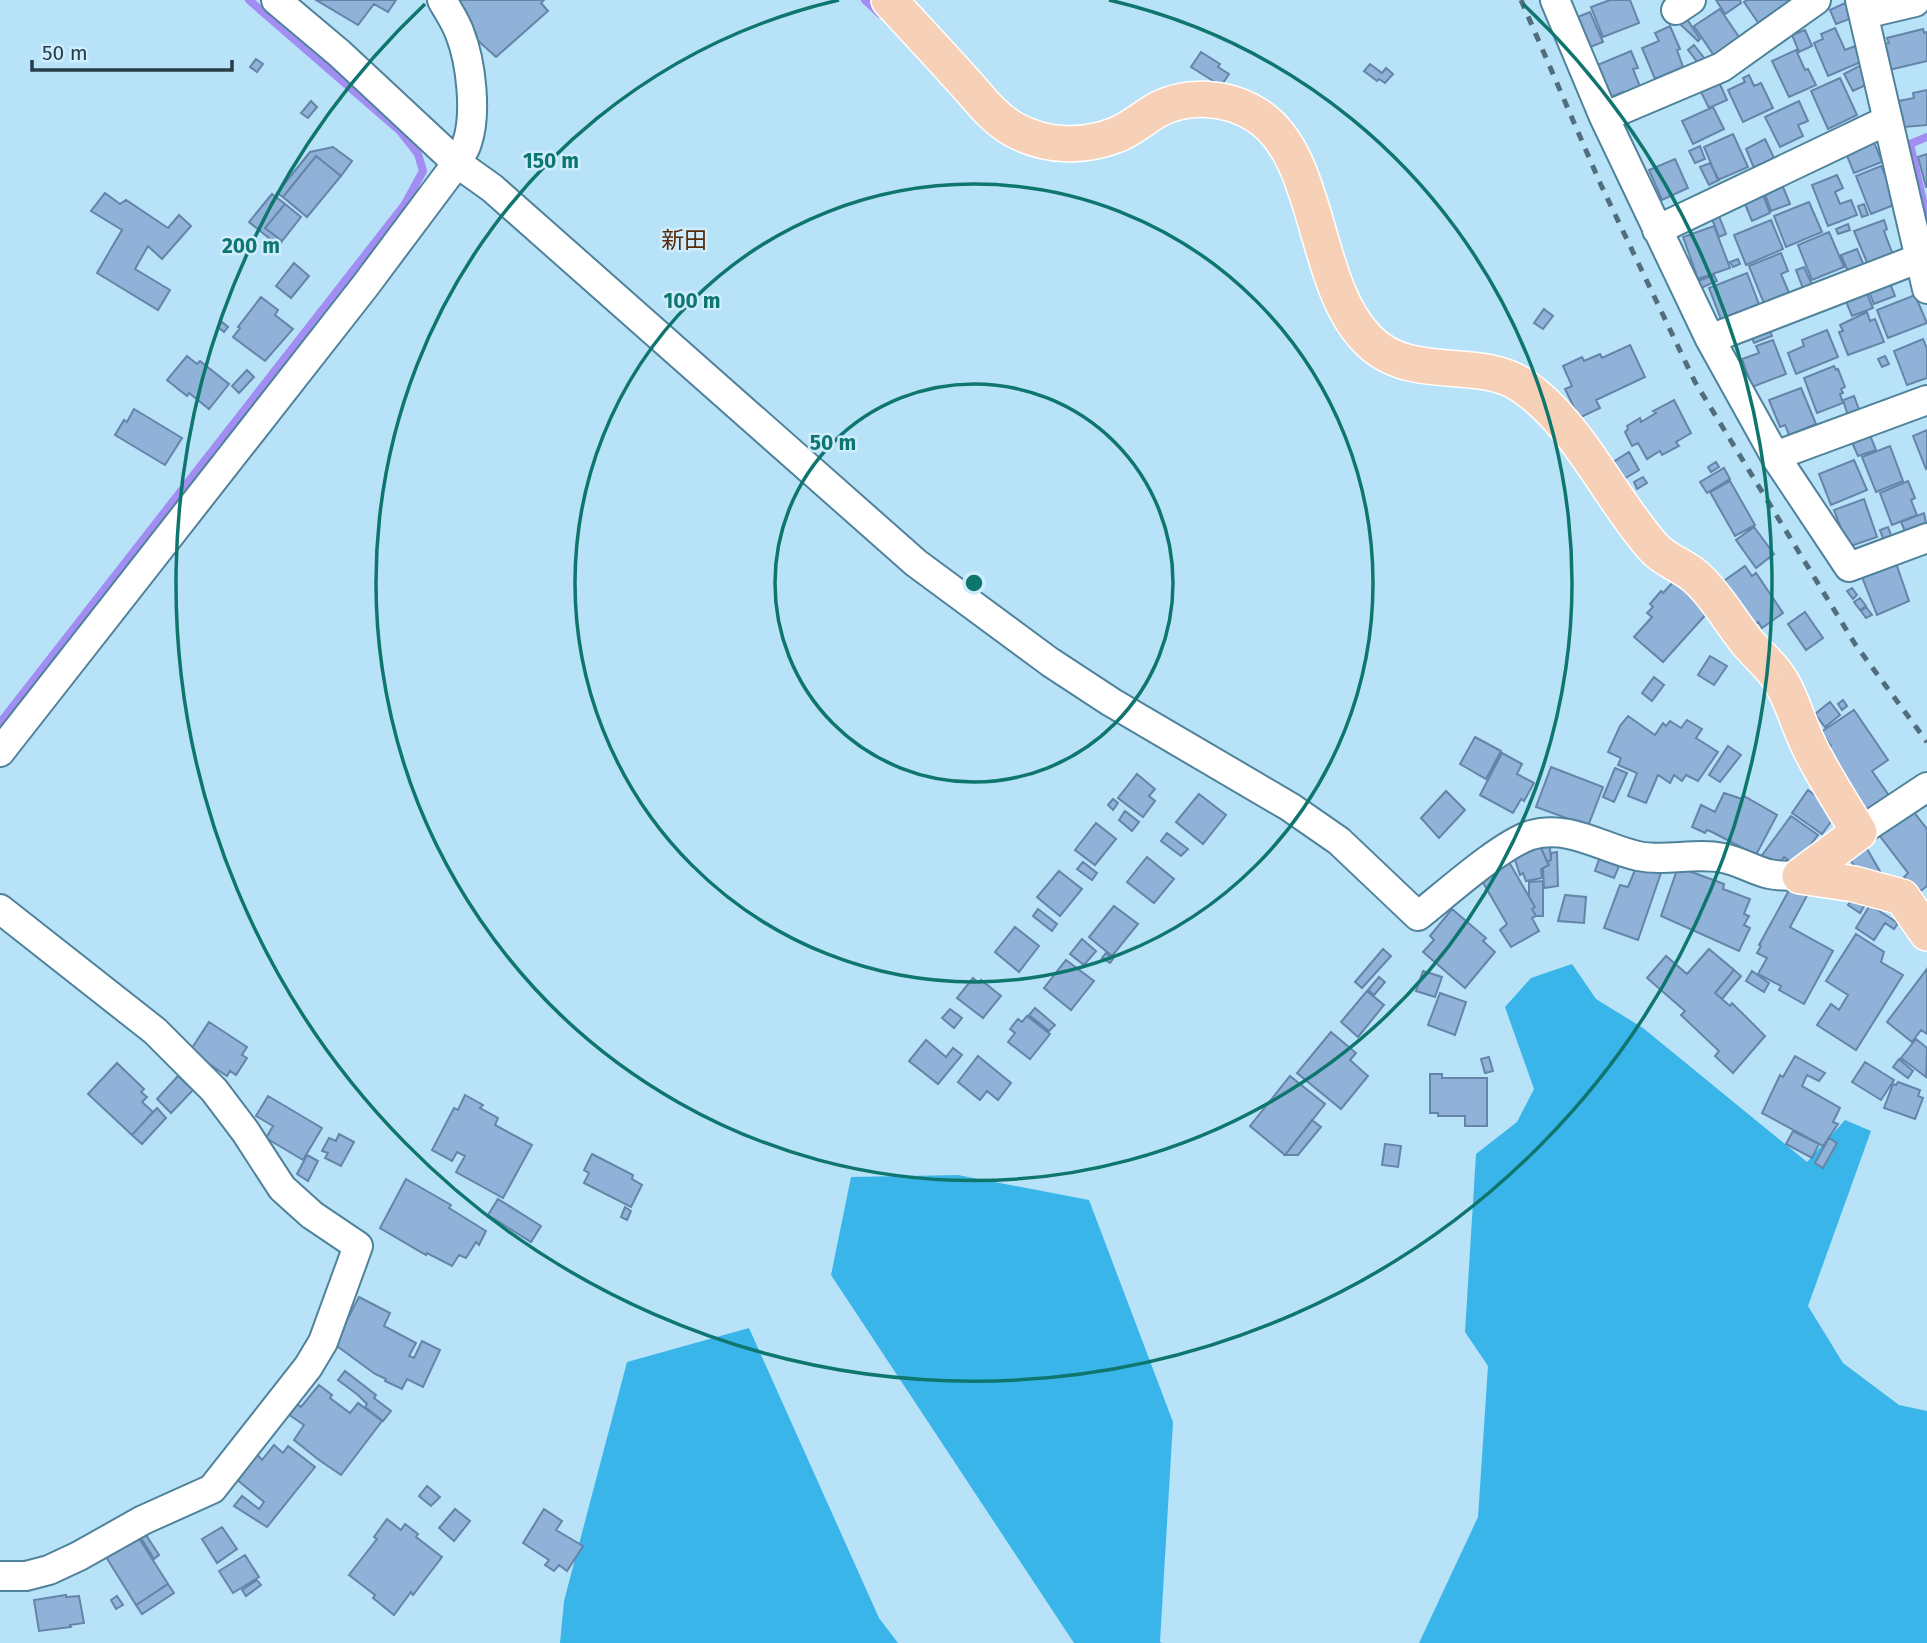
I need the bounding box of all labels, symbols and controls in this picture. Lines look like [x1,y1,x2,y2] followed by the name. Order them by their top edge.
[32,28,231,72] scale bar
[42,40,88,66] text: 50 m
[523,148,579,174] text: 150 m
[661,226,707,254] district label: 新田
[222,233,280,259] text: 200 m
[663,288,721,314] text: 100 m
[810,430,856,456] text: 50 m
[962,571,986,595] centre of rings

